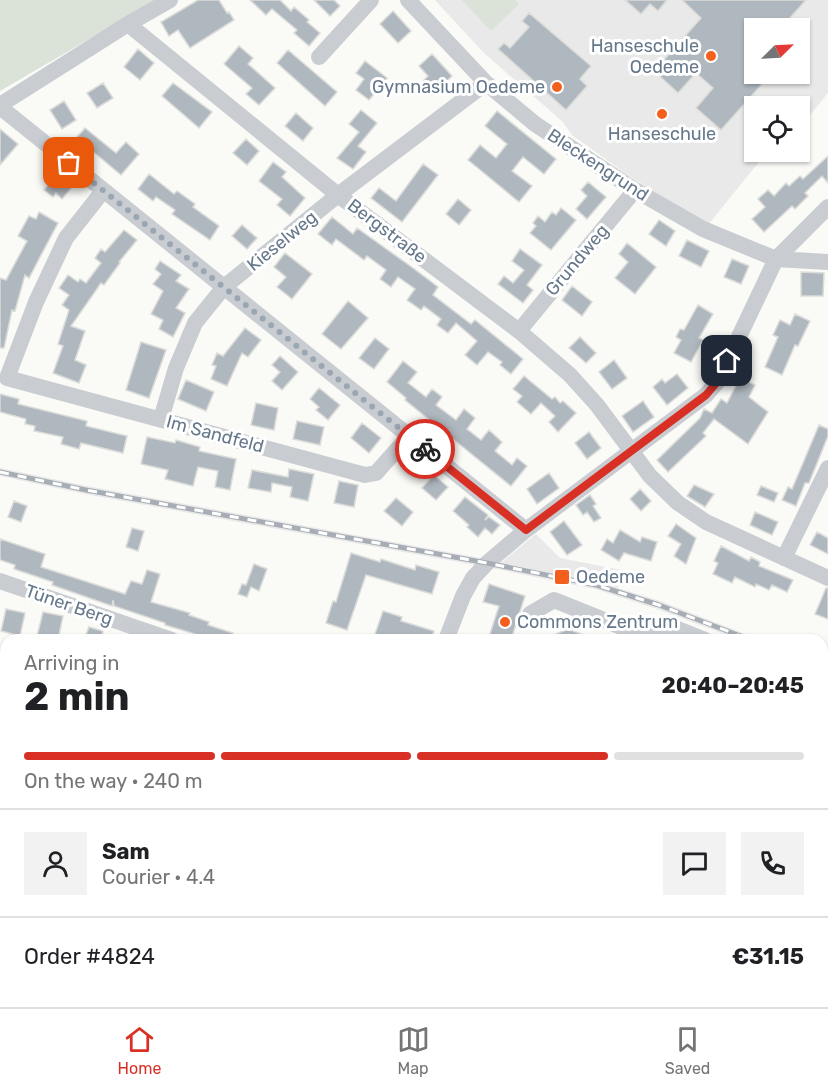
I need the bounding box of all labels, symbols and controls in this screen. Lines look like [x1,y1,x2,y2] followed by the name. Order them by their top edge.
[744,18,810,84] north arrow
[744,18,810,162] map controls
[591,35,699,78] place label: Hanseschule Oedeme
[704,49,718,63] marker: Hanseschule Oedeme
[372,76,545,98] place label: Gymnasium Oedeme
[550,80,564,94] marker: Gymnasium Oedeme
[744,96,810,162] button: locate
[655,107,669,121] marker: Hanseschule
[608,123,716,145] place label: Hanseschule
[543,124,653,206] street label: Bleckengrund
[43,137,94,188] pin
[52,146,85,179] icon: bag
[343,194,431,268] street label: Bergstraße
[242,206,322,276] street label: Kieselweg
[541,220,613,300] street label: Grundweg
[701,335,752,386] pin
[710,344,743,377] icon: home
[164,410,266,458] street label: Im Sandfeld
[395,419,455,479] courier
[409,433,442,466] icon: bike
[576,566,645,588] place label: Oedeme
[553,568,571,586] marker: Oedeme
[22,580,116,630] street label: Tüner Berg
[517,611,678,633] place label: Commons Zentrum
[498,615,512,629] marker: Commons Zentrum
[24,651,119,675] text: Arriving in
[662,672,804,699] text: 20:40–20:45
[24,674,130,720] text: 2 min
[24,769,203,793] text: On the way · 240 m
[24,832,87,895] button: person
[663,832,726,895] button: chat
[741,832,804,895] button: phone
[102,838,150,865] text: Sam
[102,865,215,889] text: Courier · 4.4
[24,943,155,970] text: Order #4824
[732,943,804,970] text: €31.15
[118,1023,161,1078] tab: Home
[397,1023,430,1078] tab: Map
[665,1023,710,1078] tab: Saved

